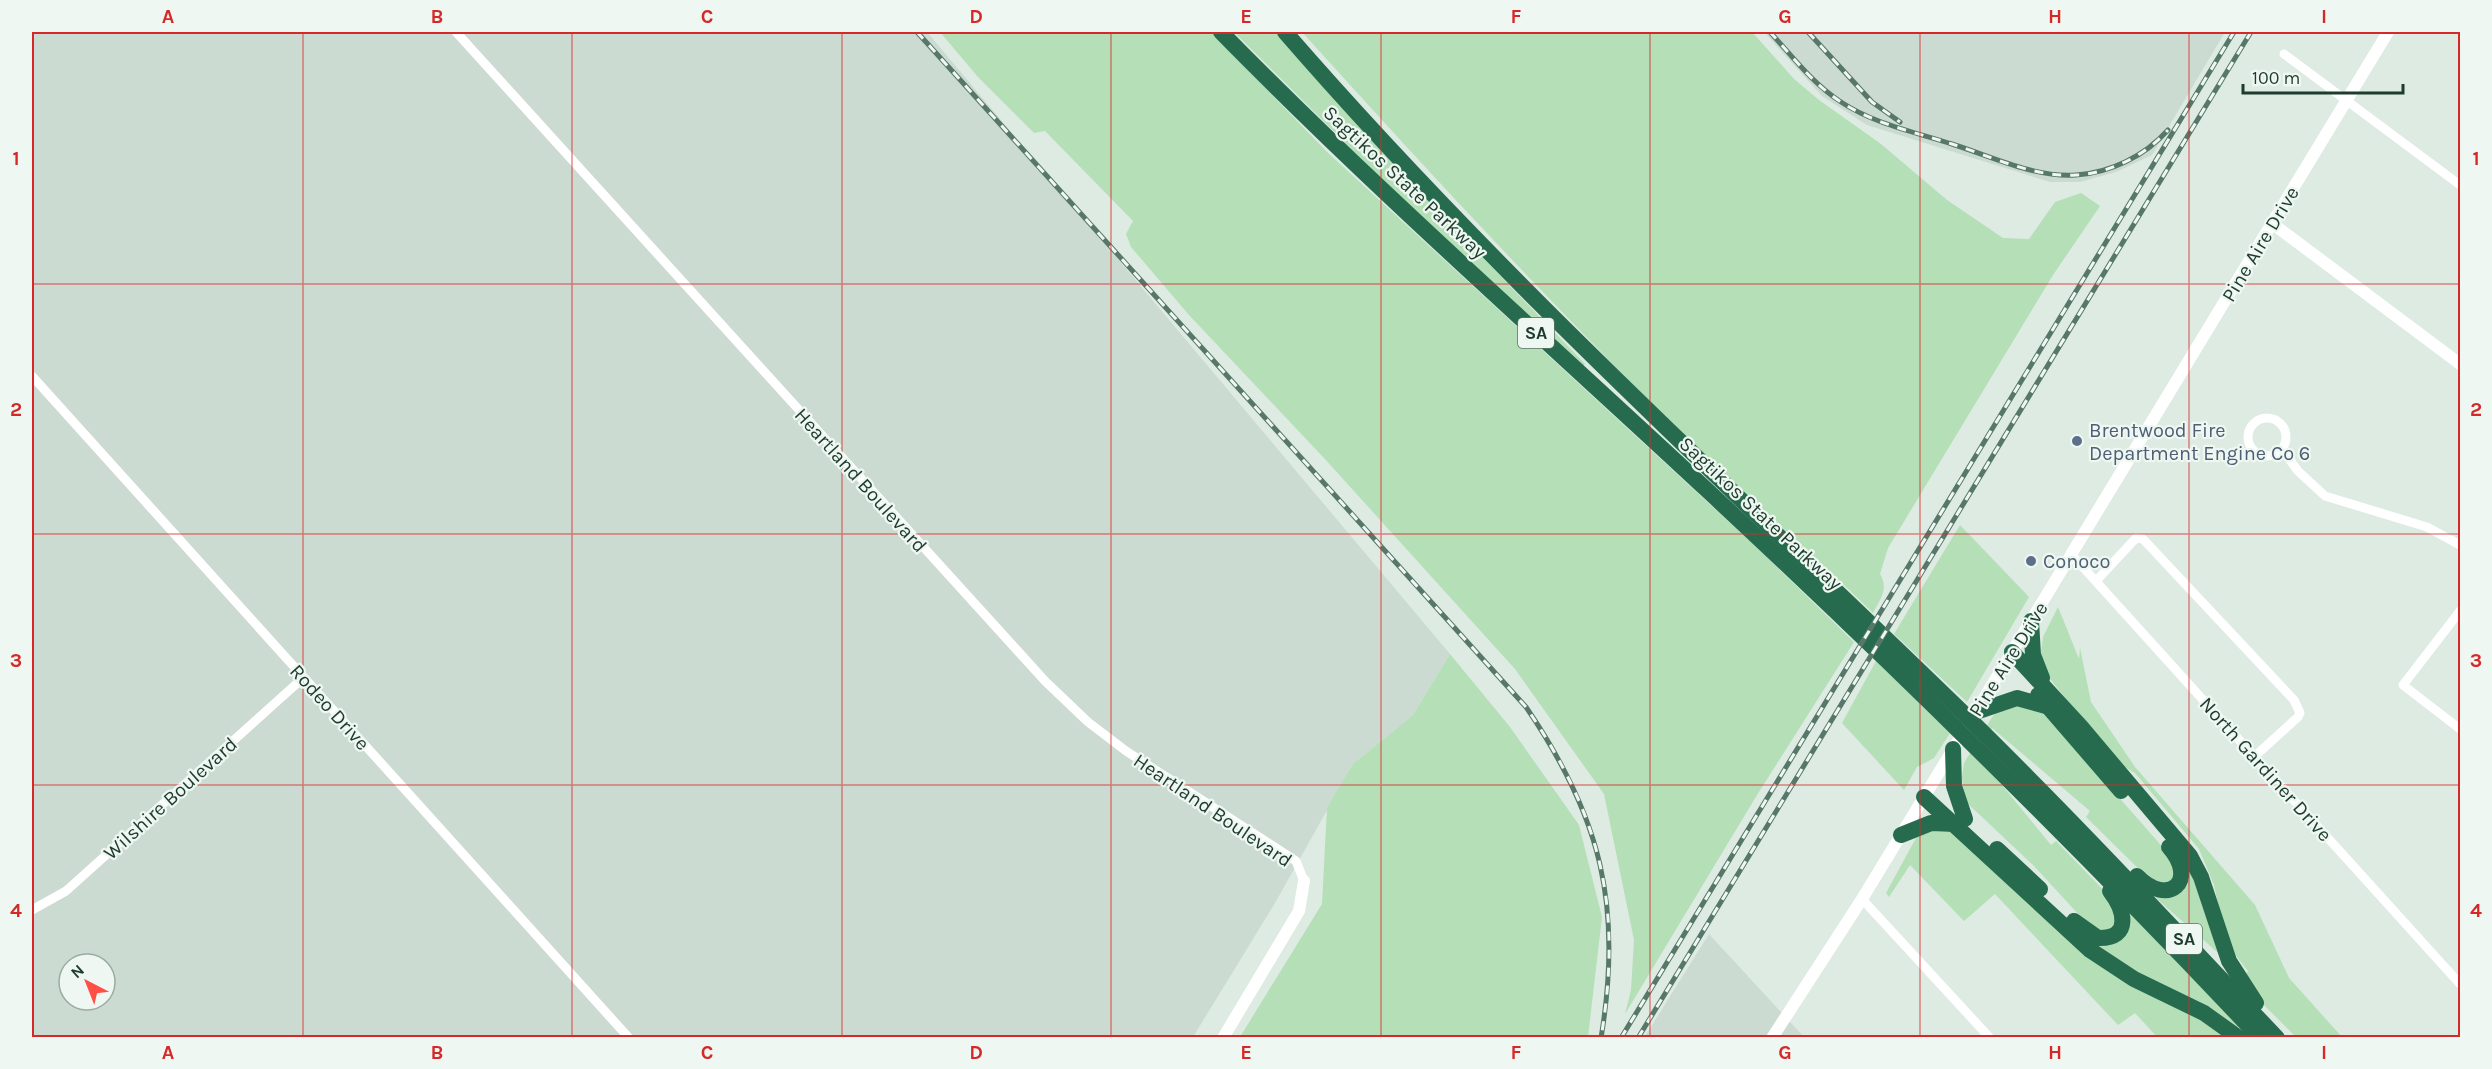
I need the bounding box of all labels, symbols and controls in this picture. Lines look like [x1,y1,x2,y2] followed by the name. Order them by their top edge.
[162,5,175,28] text: A
[431,5,443,28] text: B
[701,5,713,28] text: C
[969,5,983,28] text: D
[1240,5,1252,28] text: E
[1511,5,1522,28] text: F
[1778,5,1792,28] text: G
[2048,5,2062,28] text: H
[2321,5,2327,28] text: I
[2243,57,2404,95] scale bar
[2252,67,2300,89] text: 100 m
[1319,101,1491,264] street label: Sagtikos State Parkway
[12,147,20,170] text: 1
[2472,147,2480,170] text: 1
[2217,182,2304,306] street label: Pine Aire Drive
[1518,318,1554,348] road number: SA
[10,398,22,421] text: 2
[2470,398,2482,421] text: 2
[790,403,931,557] street label: Heartland Boulevard
[2089,419,2310,465] place label: Brentwood Fire Department Engine Co 6
[1675,432,1847,595] street label: Sagtikos State Parkway
[2070,434,2084,448] marker: Brentwood Fire Department Engine Co 6
[2043,550,2110,573] place label: Conoco
[2024,554,2038,568] marker: Conoco
[1964,598,2053,721] street label: Pine Aire Drive
[10,649,22,672] text: 3
[2470,649,2482,672] text: 3
[285,660,374,755] street label: Rodeo Drive
[2195,692,2336,846] street label: North Gardiner Drive
[99,732,242,864] street label: Wilshire Boulevard
[1129,749,1296,872] street label: Heartland Boulevard
[10,899,22,922] text: 4
[2470,899,2482,922] text: 4
[2166,924,2202,954] road number: SA
[57,952,117,1012] north arrow
[67,960,88,982] text: N
[162,1041,175,1064] text: A
[431,1041,443,1064] text: B
[701,1041,713,1064] text: C
[969,1041,983,1064] text: D
[1240,1041,1252,1064] text: E
[1511,1041,1522,1064] text: F
[1778,1041,1792,1064] text: G
[2048,1041,2062,1064] text: H
[2321,1041,2327,1064] text: I

